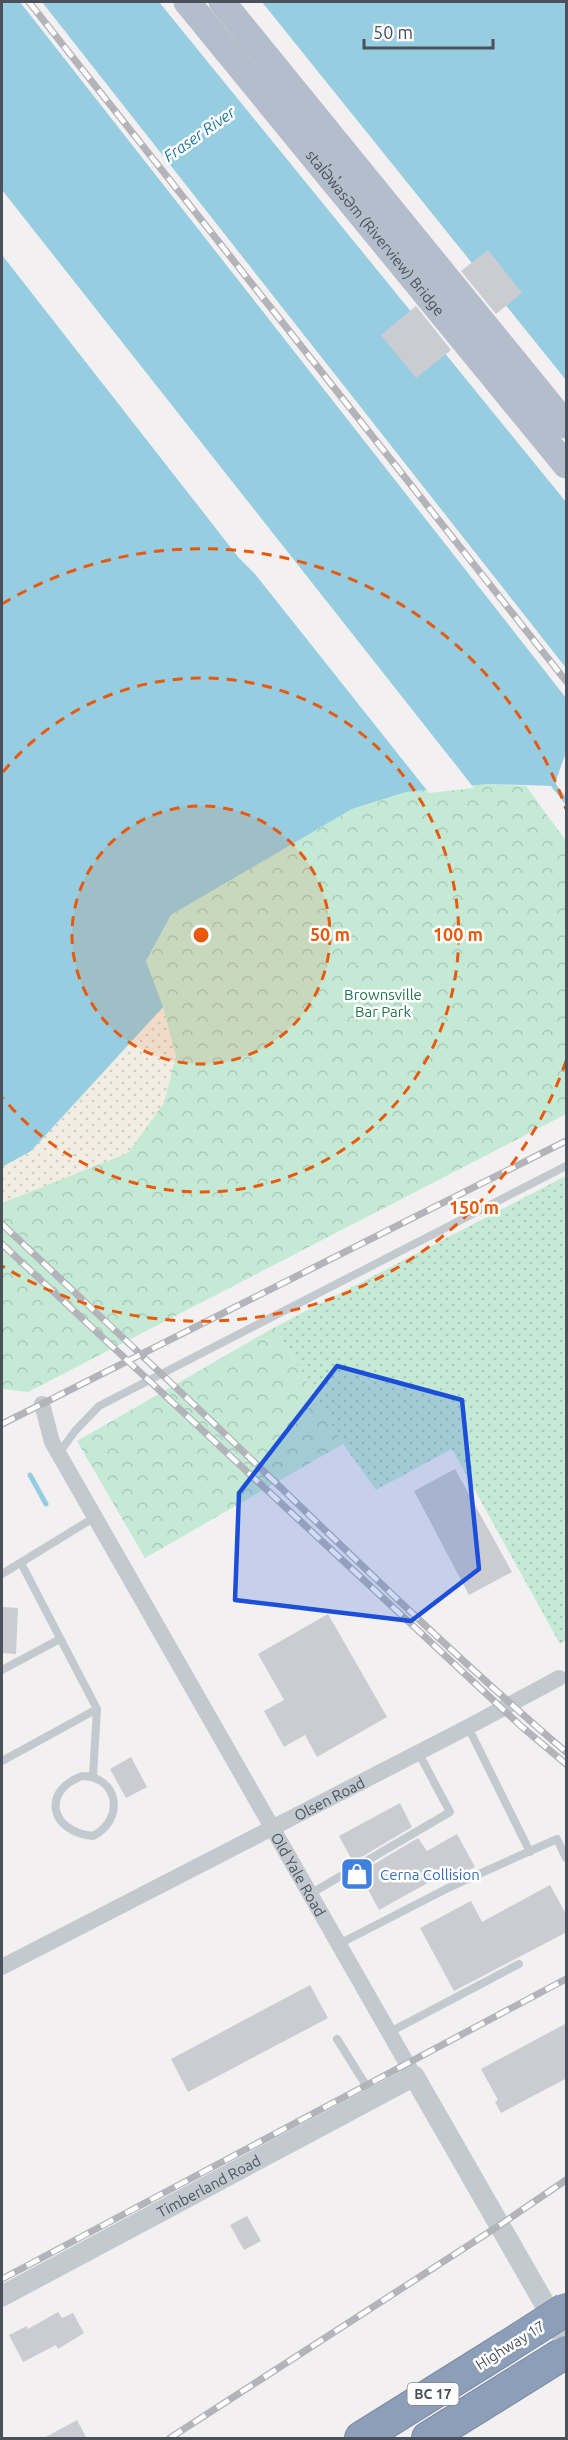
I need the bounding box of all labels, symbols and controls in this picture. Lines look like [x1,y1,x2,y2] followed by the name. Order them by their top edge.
[364,12,493,50] scale bar
[373,22,413,42] text: 50 m
[160,102,239,165] water label: Fraser River
[303,146,448,319] street label: stal̕əw̓asəm (Riverview) Bridge
[310,924,350,944] text: 50 m
[433,924,483,944] text: 100 m
[191,925,211,945] centre of rings
[344,986,422,1020] park label: Brownsville Bar Park
[449,1197,499,1217] text: 150 m
[291,1773,367,1824] street label: Olsen Road
[268,1829,329,1919] street label: Old Yale Road
[339,1856,375,1892] shop icon: Cerna Collision
[380,1866,480,1883] place label: Cerna Collision
[154,2151,263,2220] street label: Timberland Road
[472,2317,548,2373] street label: Highway 17
[408,2383,458,2405] road number: BC 17

